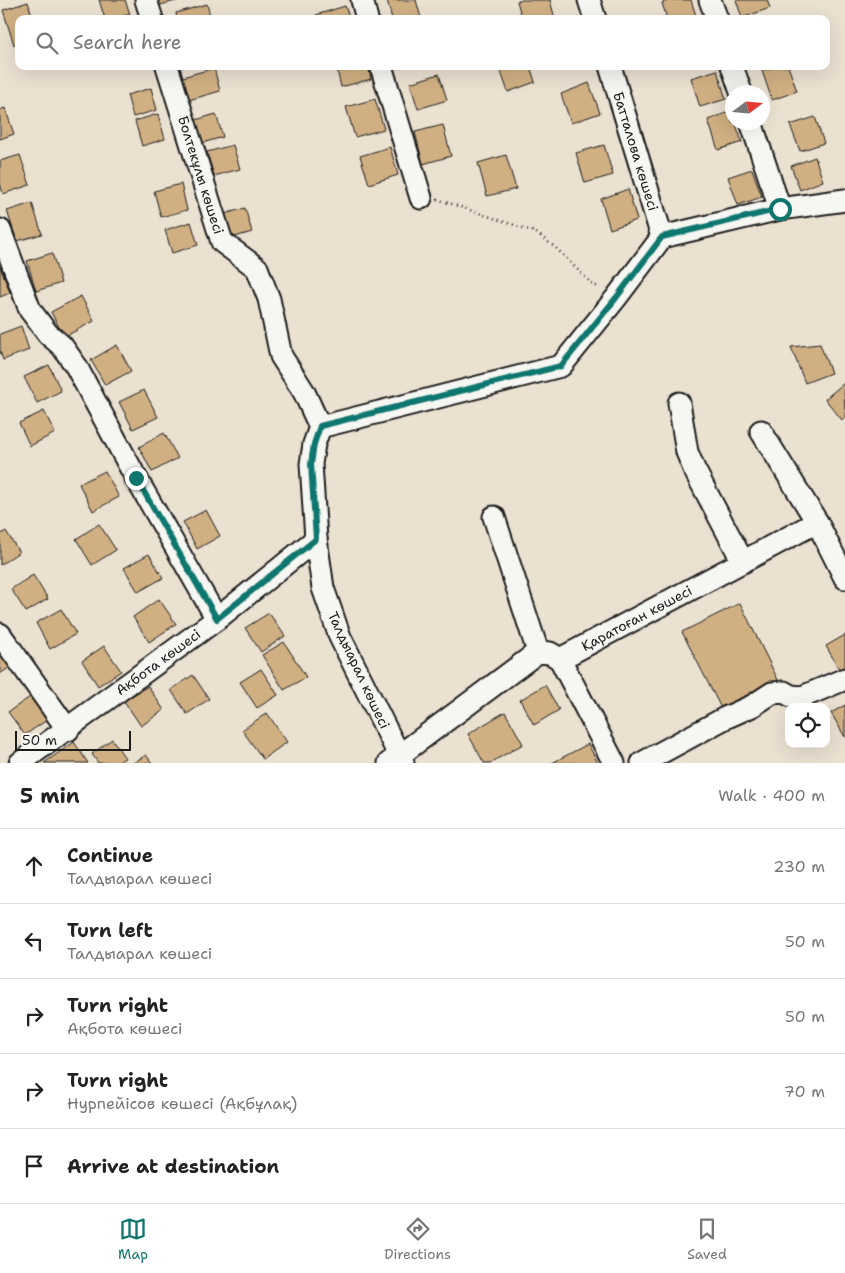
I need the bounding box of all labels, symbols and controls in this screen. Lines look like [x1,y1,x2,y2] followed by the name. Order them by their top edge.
[15,15,830,70] search box
[33,29,61,57] icon: search
[73,30,182,55] text: Search here
[725,85,770,130] north arrow
[609,89,662,213] street label: Батталова көшесі
[174,113,228,236] street label: Болтекұлы көшесі
[769,198,792,221] route start
[125,467,148,490] route end
[578,581,695,655] street label: Қаратоған көшесі
[324,609,394,731] street label: Талдыарал көшесі
[112,625,204,699] street label: Ақбота көшесі
[785,703,830,748] map controls
[785,703,830,748] button: locate
[15,728,131,751] scale bar
[22,731,57,749] text: 50 m
[20,782,80,810] text: 5 min
[718,785,825,806] text: Walk · 400 m
[67,843,153,868] text: Continue
[20,852,48,880] icon: ahead
[773,856,825,877] text: 230 m
[67,868,212,889] text: Талдыарал көшесі
[67,918,153,943] text: Turn left
[20,927,48,955] icon: left
[785,931,825,952] text: 50 m
[67,943,212,964] text: Талдыарал көшесі
[67,993,168,1018] text: Turn right
[20,1002,48,1030] icon: right
[785,1006,825,1027] text: 50 m
[67,1018,183,1039] text: Ақбота көшесі
[67,1068,168,1093] text: Turn right
[20,1077,48,1105] icon: right
[784,1081,825,1102] text: 70 m
[67,1093,297,1114] text: Нурпейісов көшесі (Ақбұлақ)
[20,1152,48,1180] icon: arrive
[67,1154,279,1179] text: Arrive at destination
[118,1215,148,1263] tab: Map
[384,1215,451,1263] tab: Directions
[687,1215,727,1263] tab: Saved

